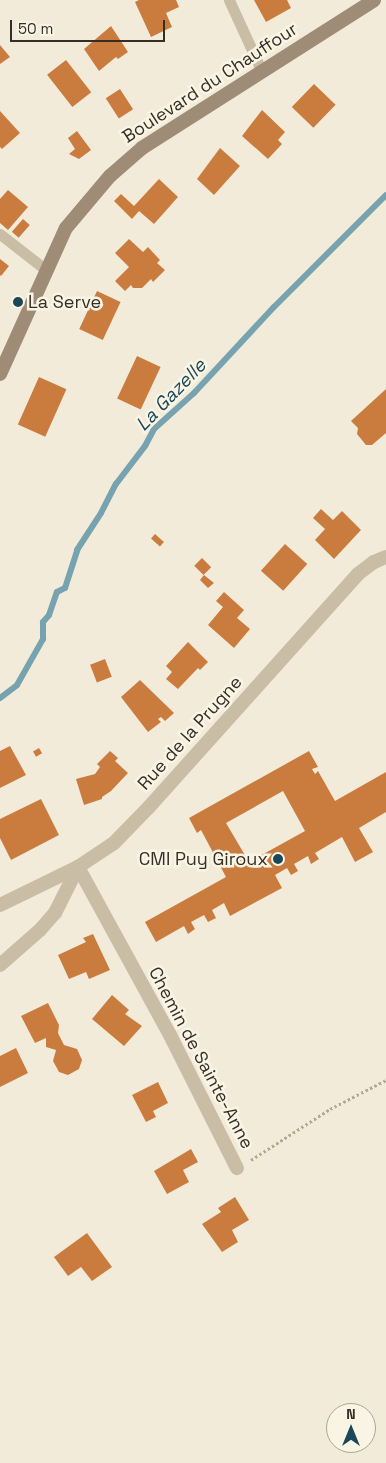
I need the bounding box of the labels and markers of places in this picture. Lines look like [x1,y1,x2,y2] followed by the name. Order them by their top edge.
[28,291,101,313] place label: La Serve
[12,296,24,308] marker: La Serve
[139,848,268,870] place label: CMI Puy Giroux
[272,853,284,865] marker: CMI Puy Giroux

